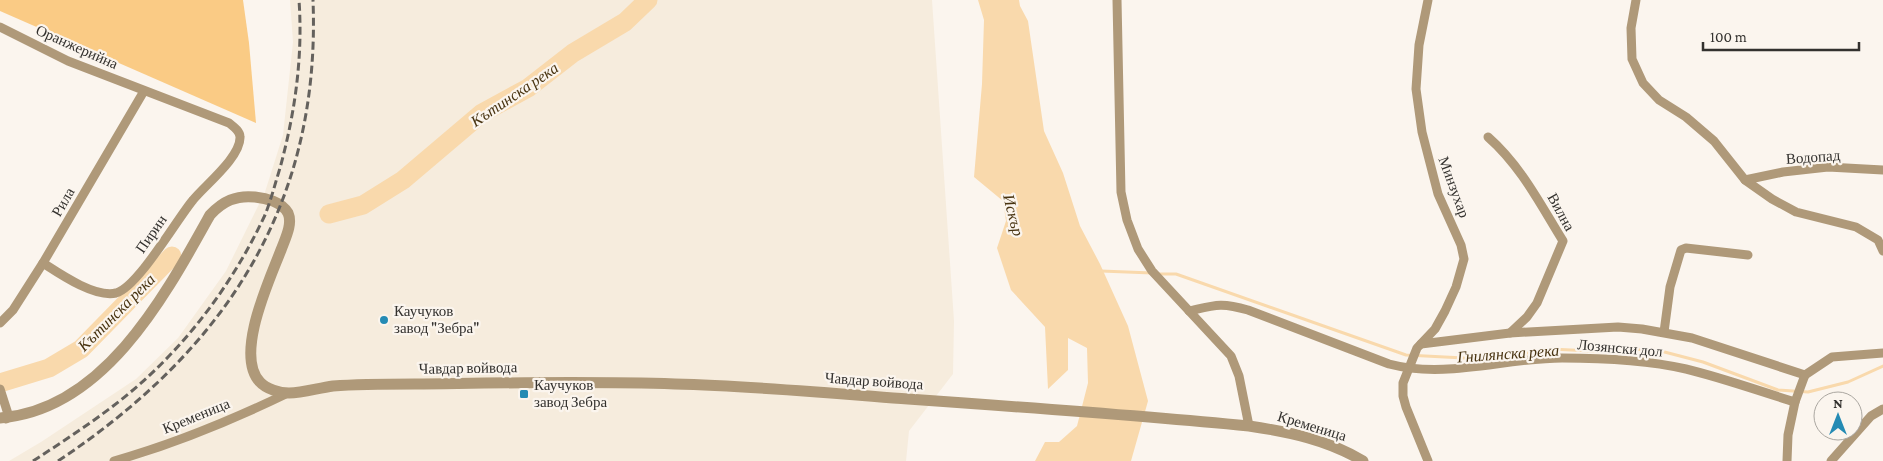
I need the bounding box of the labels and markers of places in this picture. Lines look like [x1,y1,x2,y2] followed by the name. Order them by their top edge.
[394,303,479,336] place label: Каучуков завод "Зебра"
[378,314,390,326] marker: Каучуков завод "Зебра"
[534,377,607,410] place label: Каучуков завод Зебра
[518,388,530,400] marker: Каучуков завод Зебра

